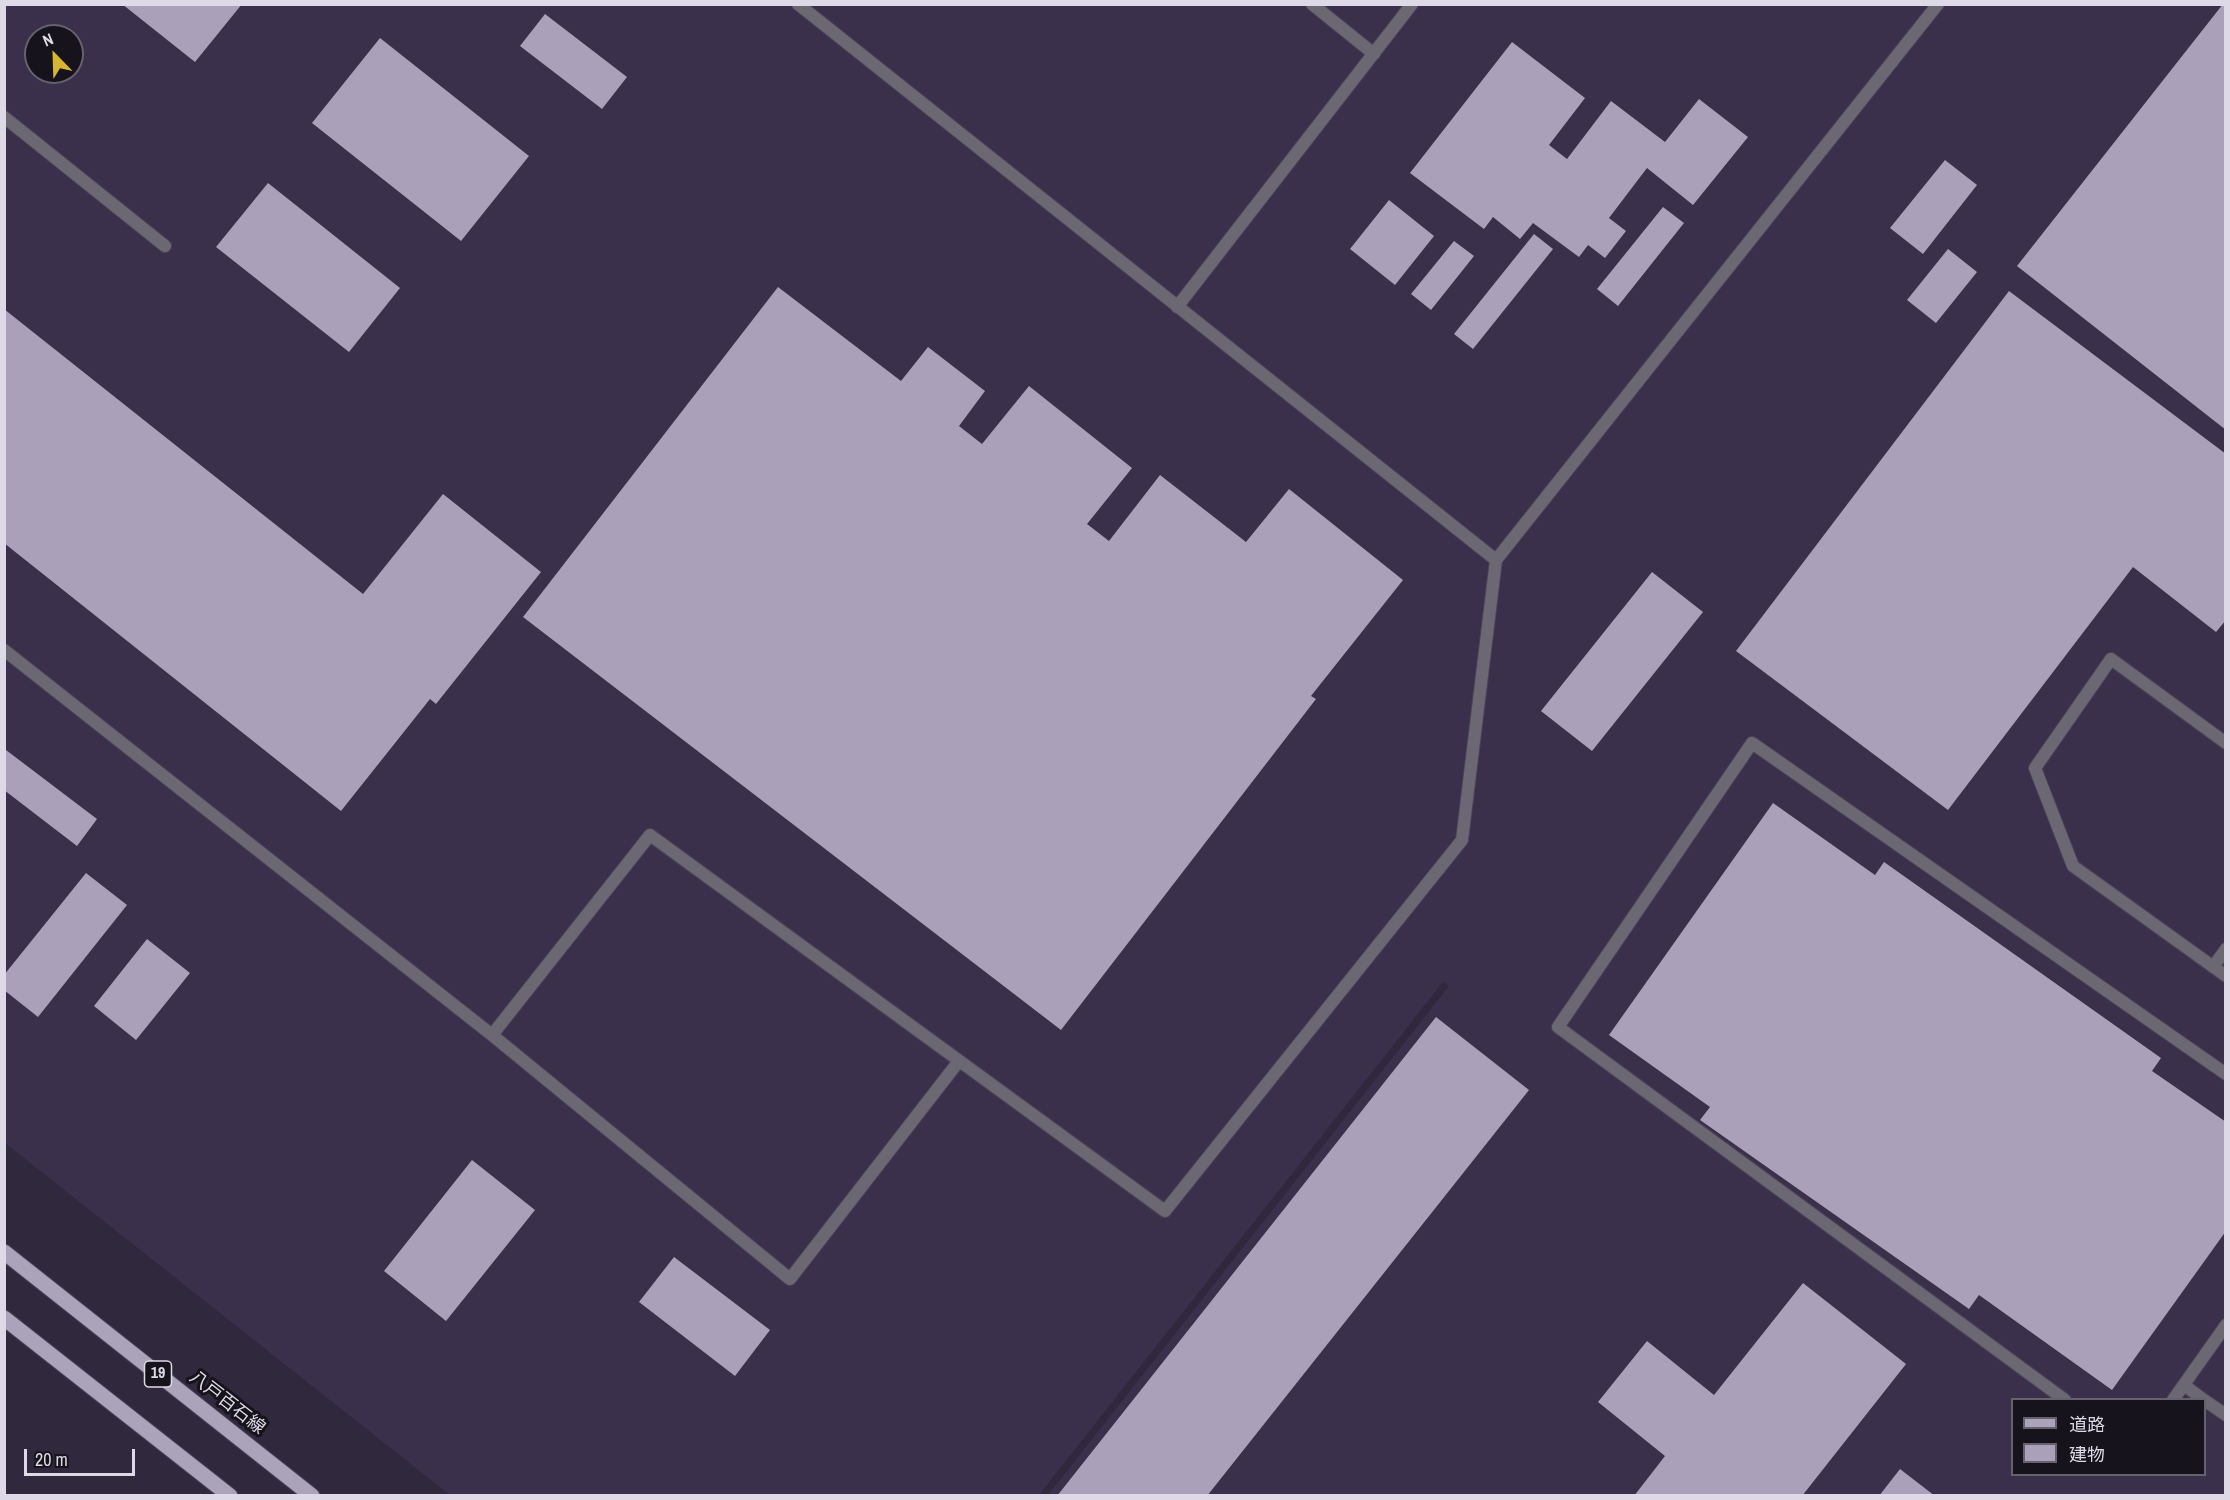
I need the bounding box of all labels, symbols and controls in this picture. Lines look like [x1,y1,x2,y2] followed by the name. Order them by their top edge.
[24,24,84,84] north arrow
[39,27,56,51] text: N
[144,1361,172,1387] road number: 19
[185,1367,269,1439] street label: 八戸百石線
[2011,1398,2206,1476] legend
[2069,1412,2105,1437] text: 道路
[27,1437,138,1475] scale bar
[2069,1442,2105,1467] text: 建物
[35,1447,68,1472] text: 20 m

